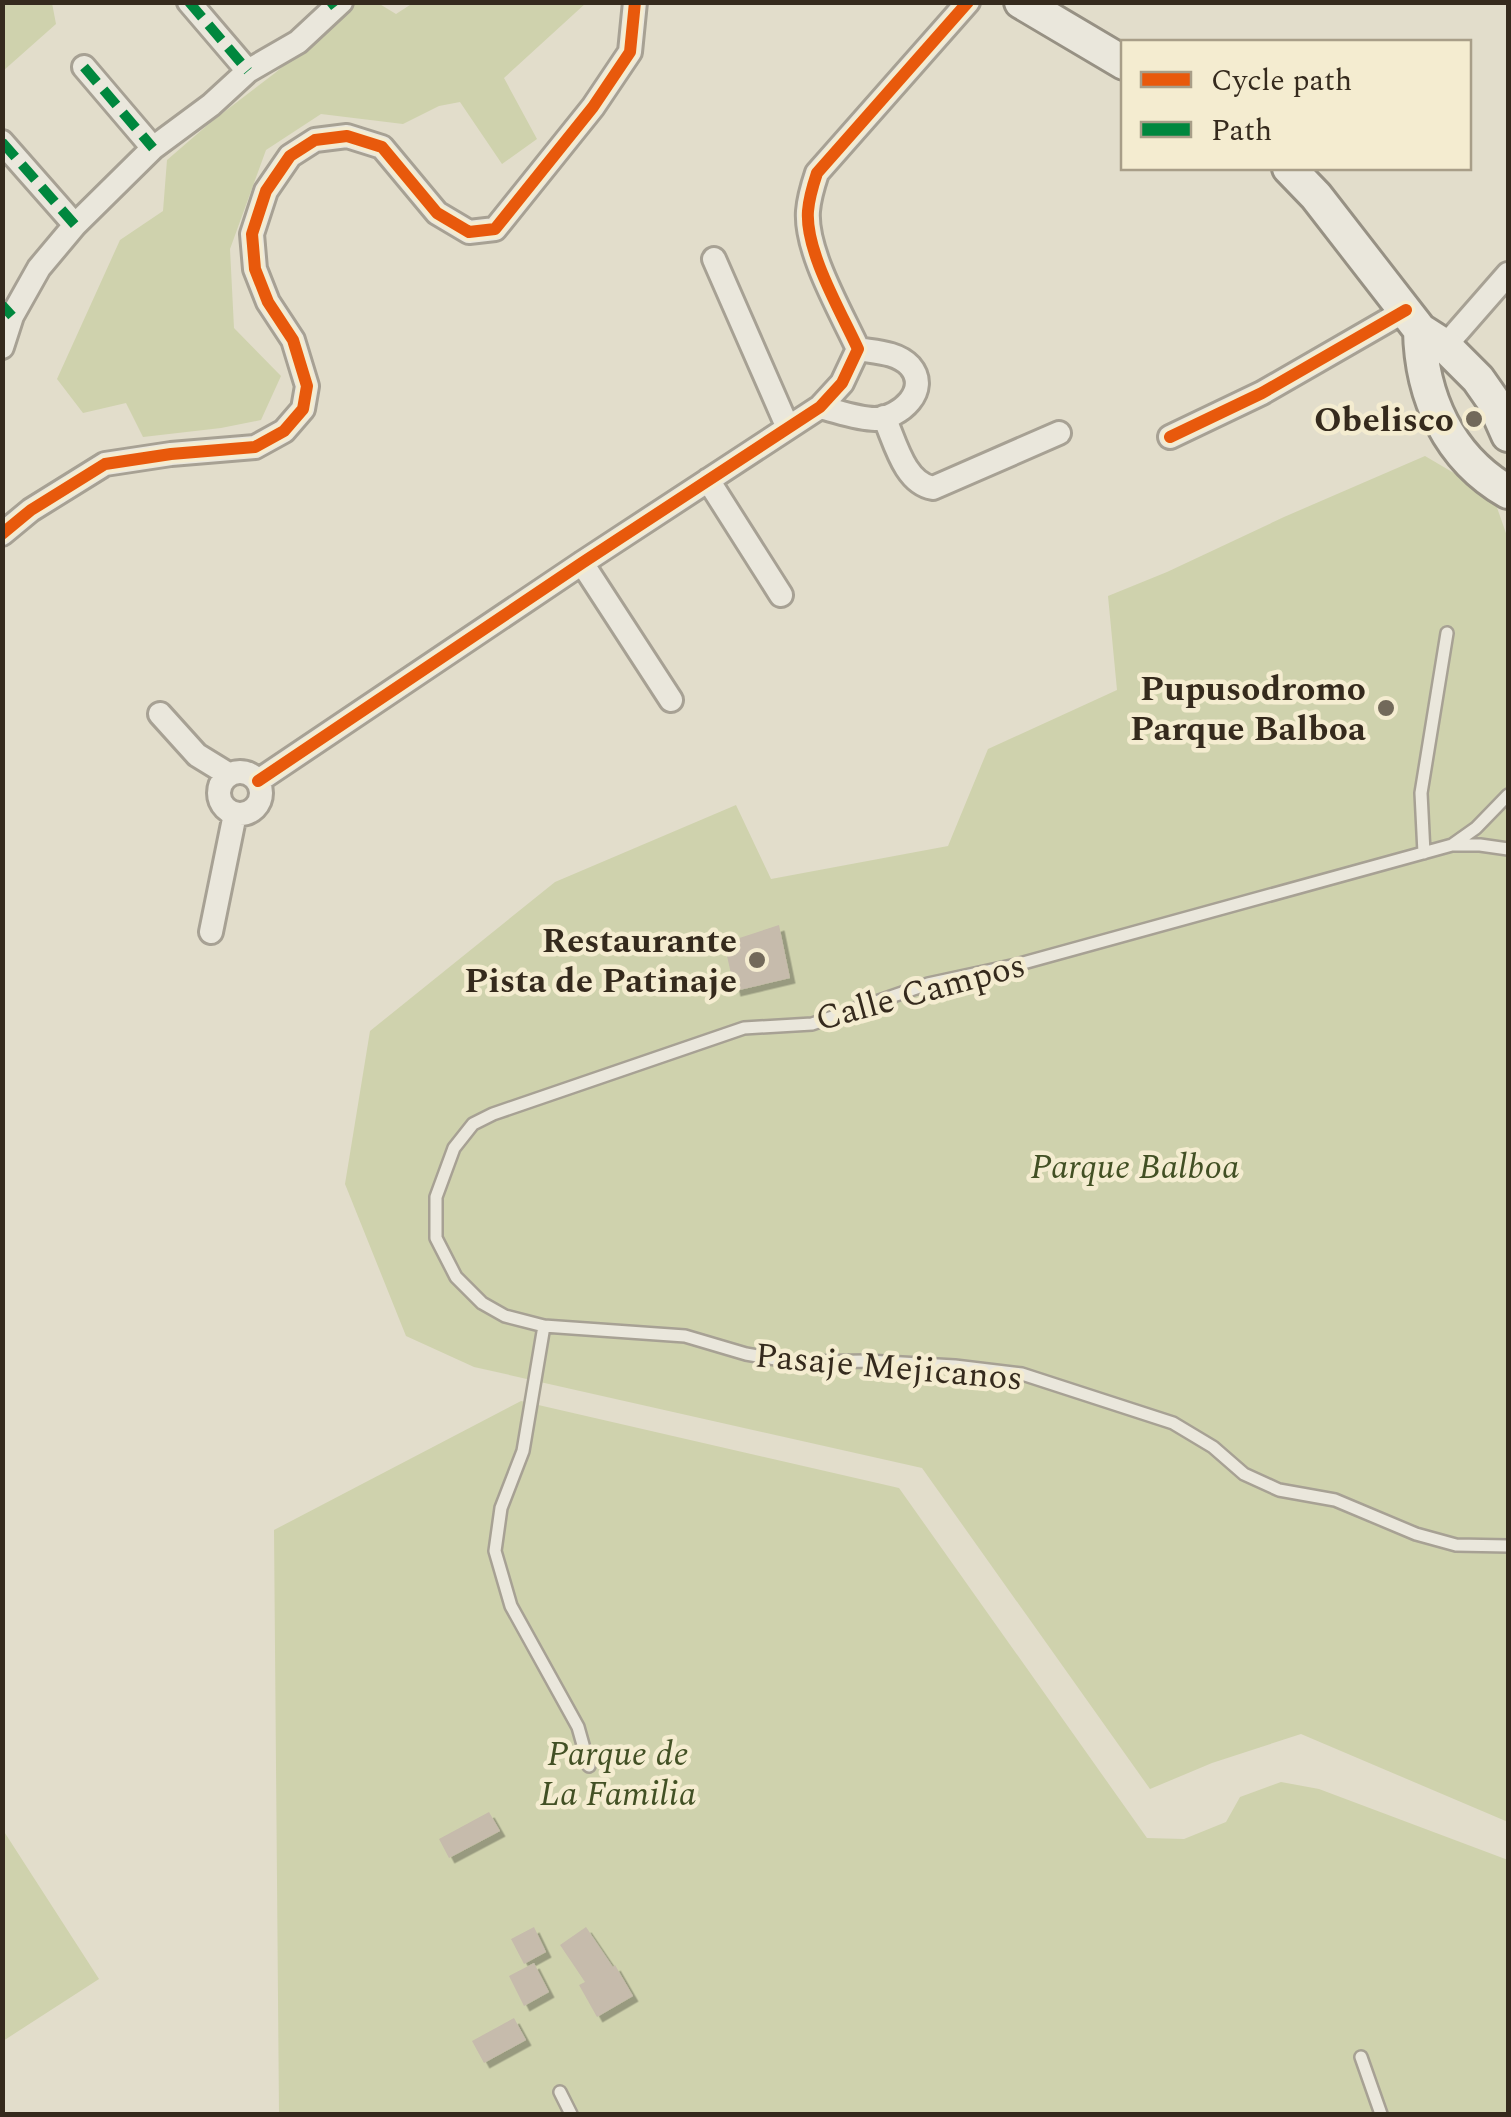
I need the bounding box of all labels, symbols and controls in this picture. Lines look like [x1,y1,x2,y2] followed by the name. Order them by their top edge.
[1121,40,1471,170] legend
[1211,58,1352,104] text: Cycle path
[1211,108,1272,154] text: Path
[1314,394,1454,447] place label: Obelisco
[1463,408,1485,430] marker: Obelisco
[1130,663,1366,756] place label: Pupusodromo Parque Balboa
[1375,697,1397,719] marker: Pupusodromo Parque Balboa
[464,915,737,1008] place label: Restaurante Pista de Patinaje
[810,939,1031,1046] street label: Calle Campos
[746,949,768,971] marker: Restaurante Pista de Patinaje
[1031,1141,1240,1194] park label: Parque Balboa
[753,1329,1025,1406] street label: Pasaje Mejicanos
[540,1728,697,1821] park label: Parque de La Familia

